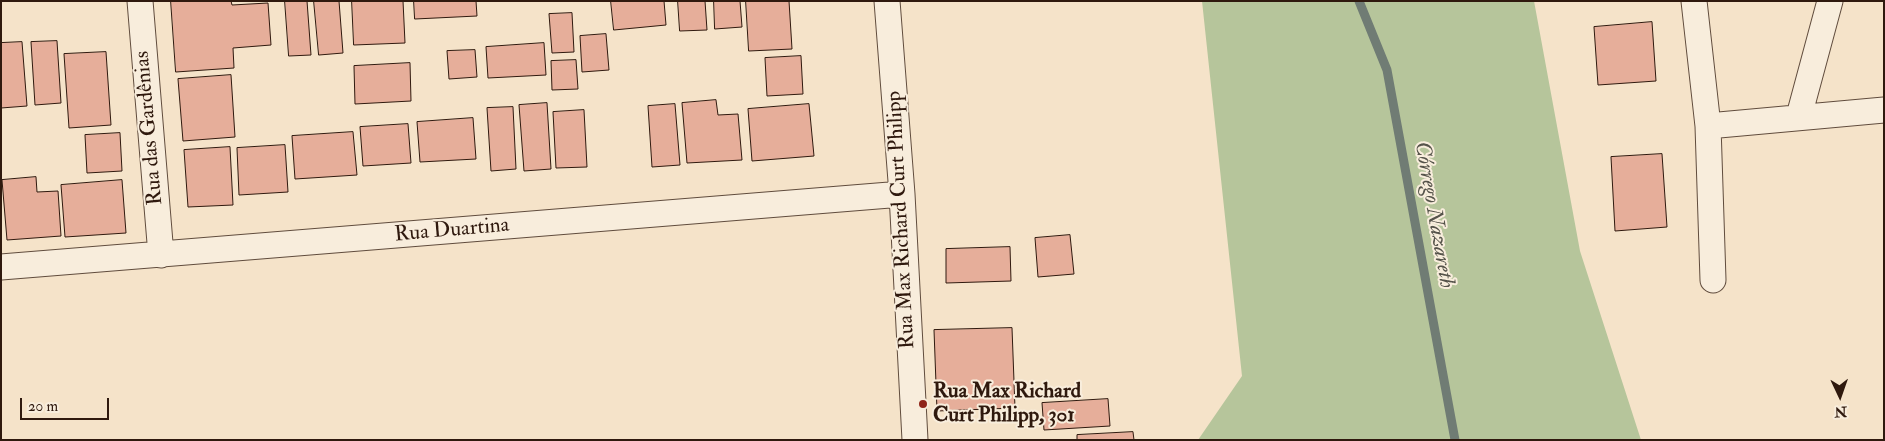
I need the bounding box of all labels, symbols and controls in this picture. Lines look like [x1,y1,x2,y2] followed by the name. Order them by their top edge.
[131,50,169,206] street label: Rua das Gardênias
[883,90,921,350] street label: Rua Max Richard Curt Philipp
[1407,140,1459,290] water label: Córrego Nazareth
[394,213,510,249] street label: Rua Duartina
[1815,371,1865,421] north arrow
[933,379,1081,429] place label: Rua Max Richard Curt Philipp, 301
[22,388,111,420] scale bar
[28,397,58,416] text: 20 m
[917,398,929,410] marker: Rua Max Richard Curt Philipp, 301
[1834,403,1848,420] text: N

